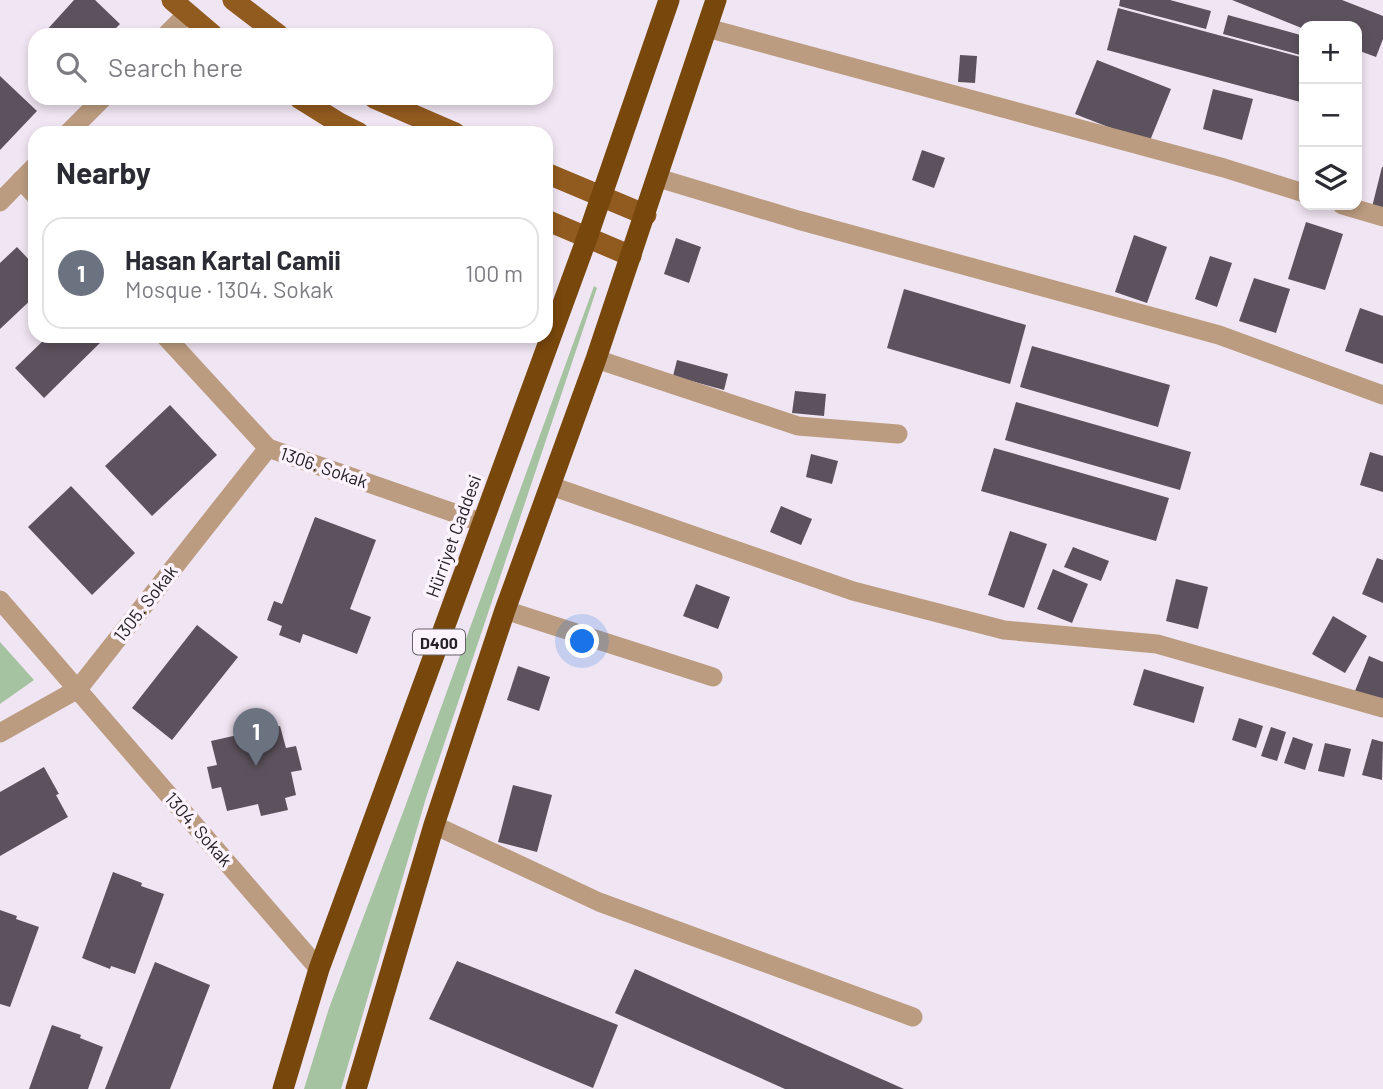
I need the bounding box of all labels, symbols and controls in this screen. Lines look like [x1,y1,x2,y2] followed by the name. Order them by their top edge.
[1299,21,1362,210] map controls
[1299,21,1362,84] button: +
[28,28,553,105] search box
[52,48,90,86] icon: search
[108,51,243,82] text: Search here
[1299,84,1362,147] button: −
[1299,147,1362,210] button: layers
[56,154,151,190] text: Nearby
[125,244,341,275] text: Hasan Kartal Camii
[77,259,85,287] text: 1
[465,259,523,287] text: 100 m
[125,275,333,303] text: Mosque · 1304. Sokak
[277,442,371,492] street label: 1306. Sokak
[421,472,485,600] street label: Hürriyet Caddesi
[108,560,182,646] street label: 1305. Sokak
[565,624,599,658] your location
[413,629,465,654] road number: D400
[233,708,279,766] pin: 1
[161,787,237,871] street label: 1304. Sokak

